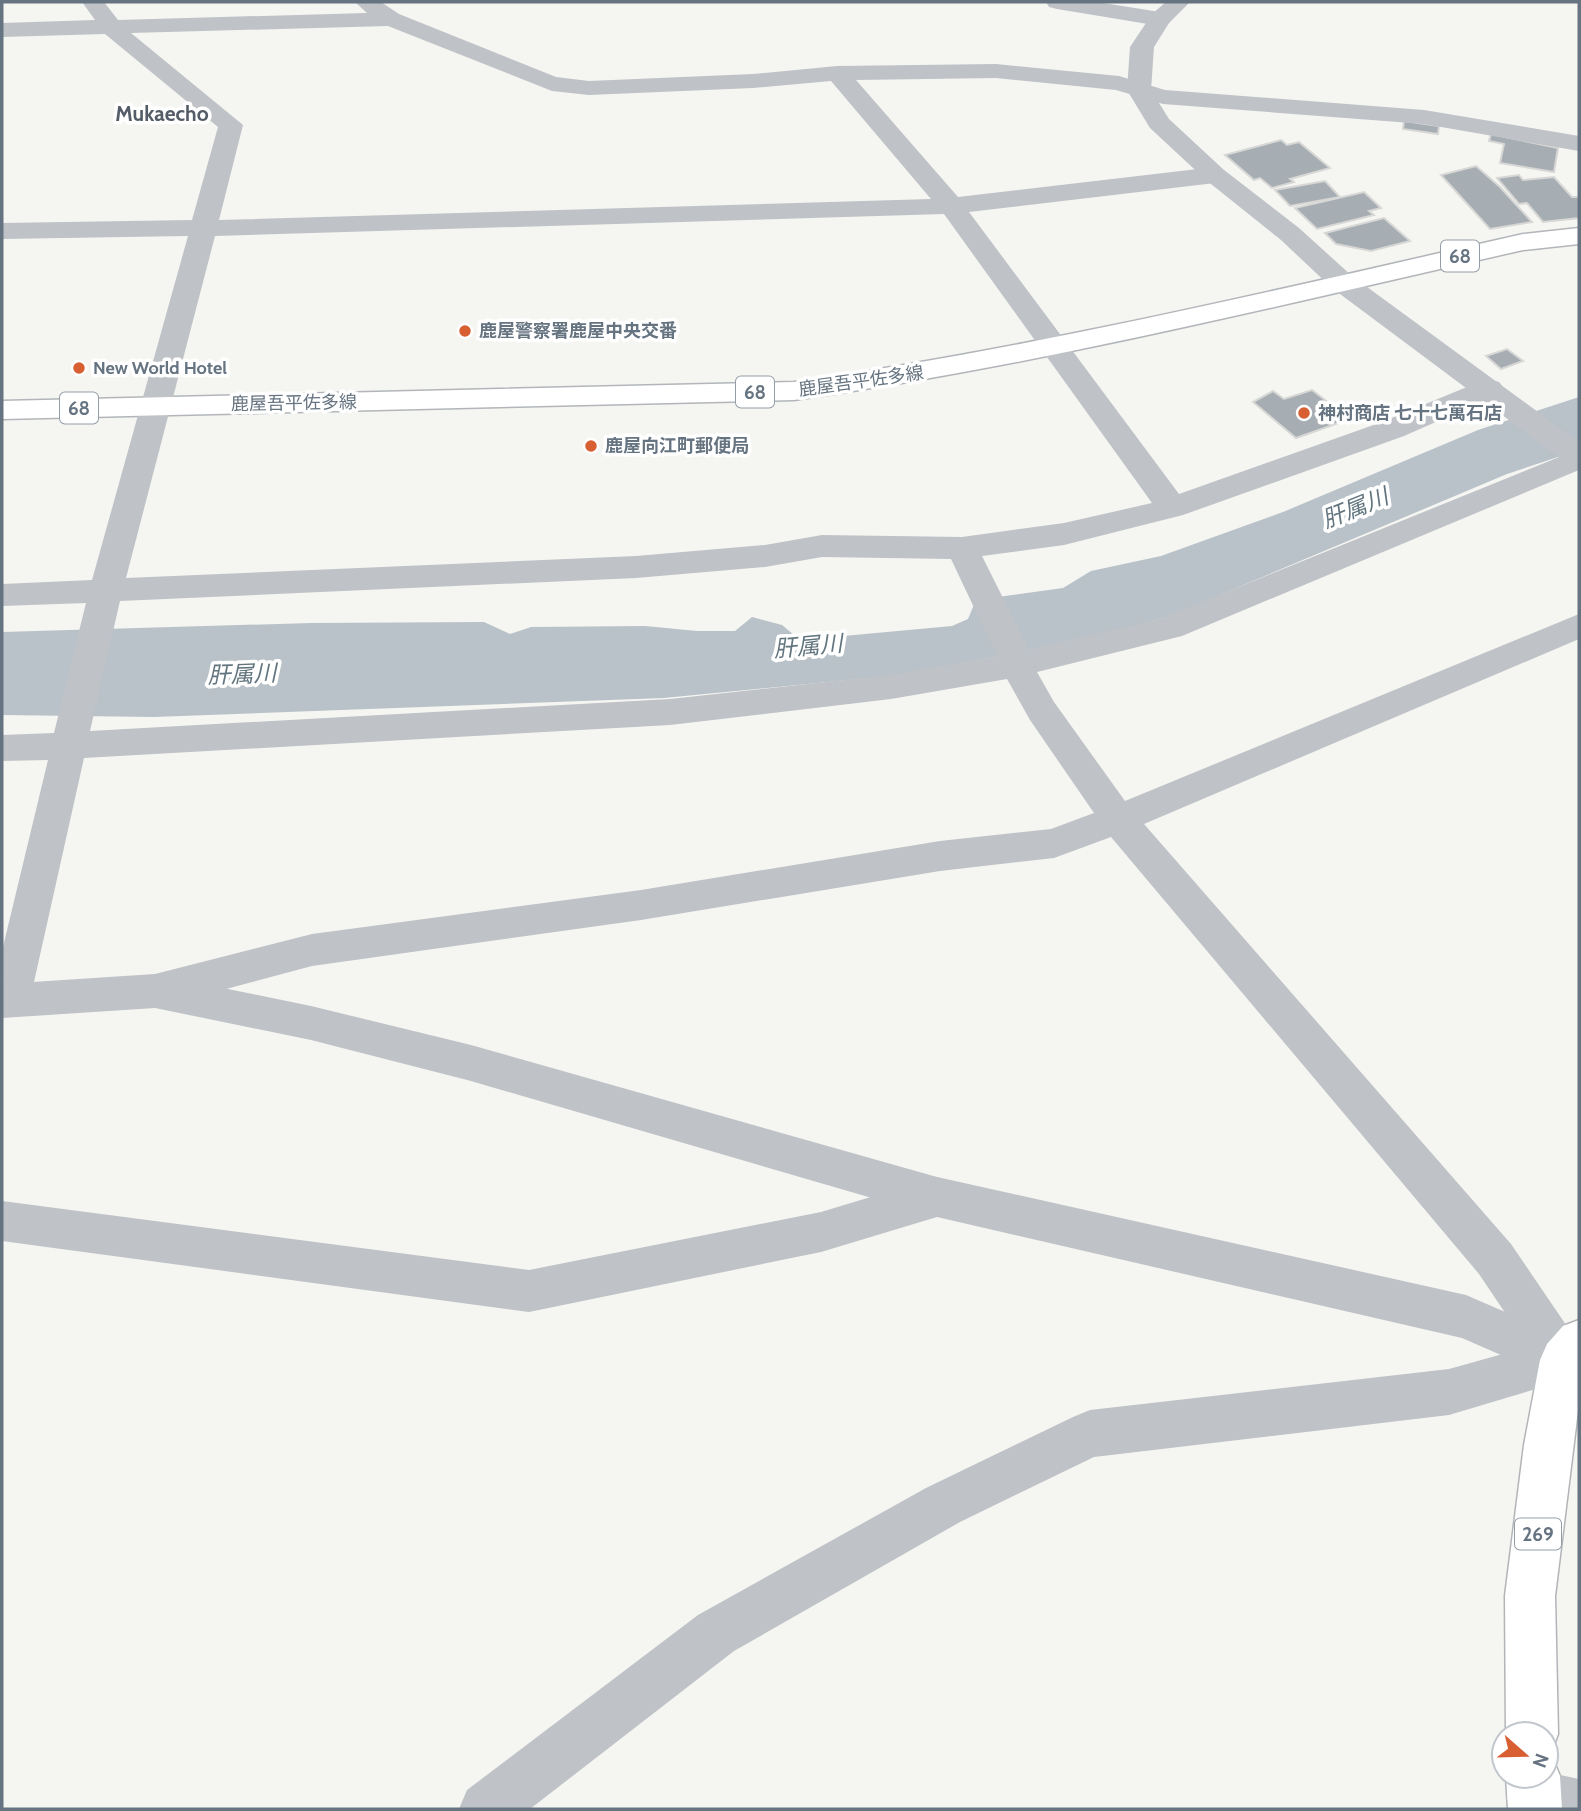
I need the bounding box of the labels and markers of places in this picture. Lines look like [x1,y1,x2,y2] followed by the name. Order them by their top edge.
[479,320,677,342] place label: 鹿屋警察署鹿屋中央交番
[457,323,473,339] marker: 鹿屋警察署鹿屋中央交番
[93,357,227,379] place label: New World Hotel
[71,360,87,376] marker: New World Hotel
[1318,402,1502,424] place label: 神村商店 七十七萬石店
[1296,405,1312,421] marker: 神村商店 七十七萬石店
[605,435,749,457] place label: 鹿屋向江町郵便局
[583,438,599,454] marker: 鹿屋向江町郵便局

